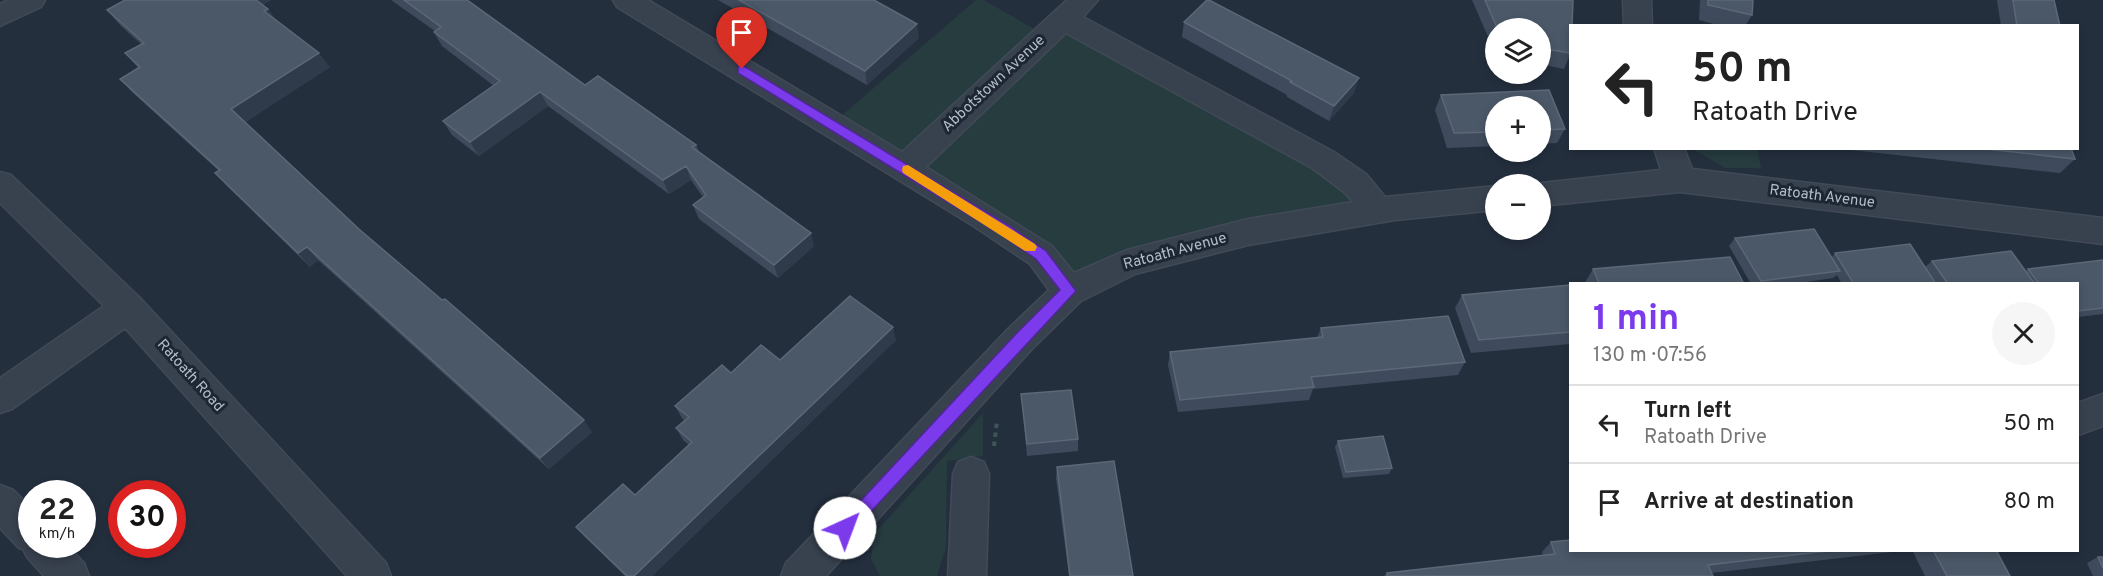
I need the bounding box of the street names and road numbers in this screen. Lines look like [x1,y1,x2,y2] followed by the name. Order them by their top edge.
[939,31,1049,137] street label: Abbotstown Avenue
[1768,181,1876,213] street label: Ratoath Avenue
[1121,229,1229,275] street label: Ratoath Avenue
[152,336,228,416] street label: Ratoath Road

